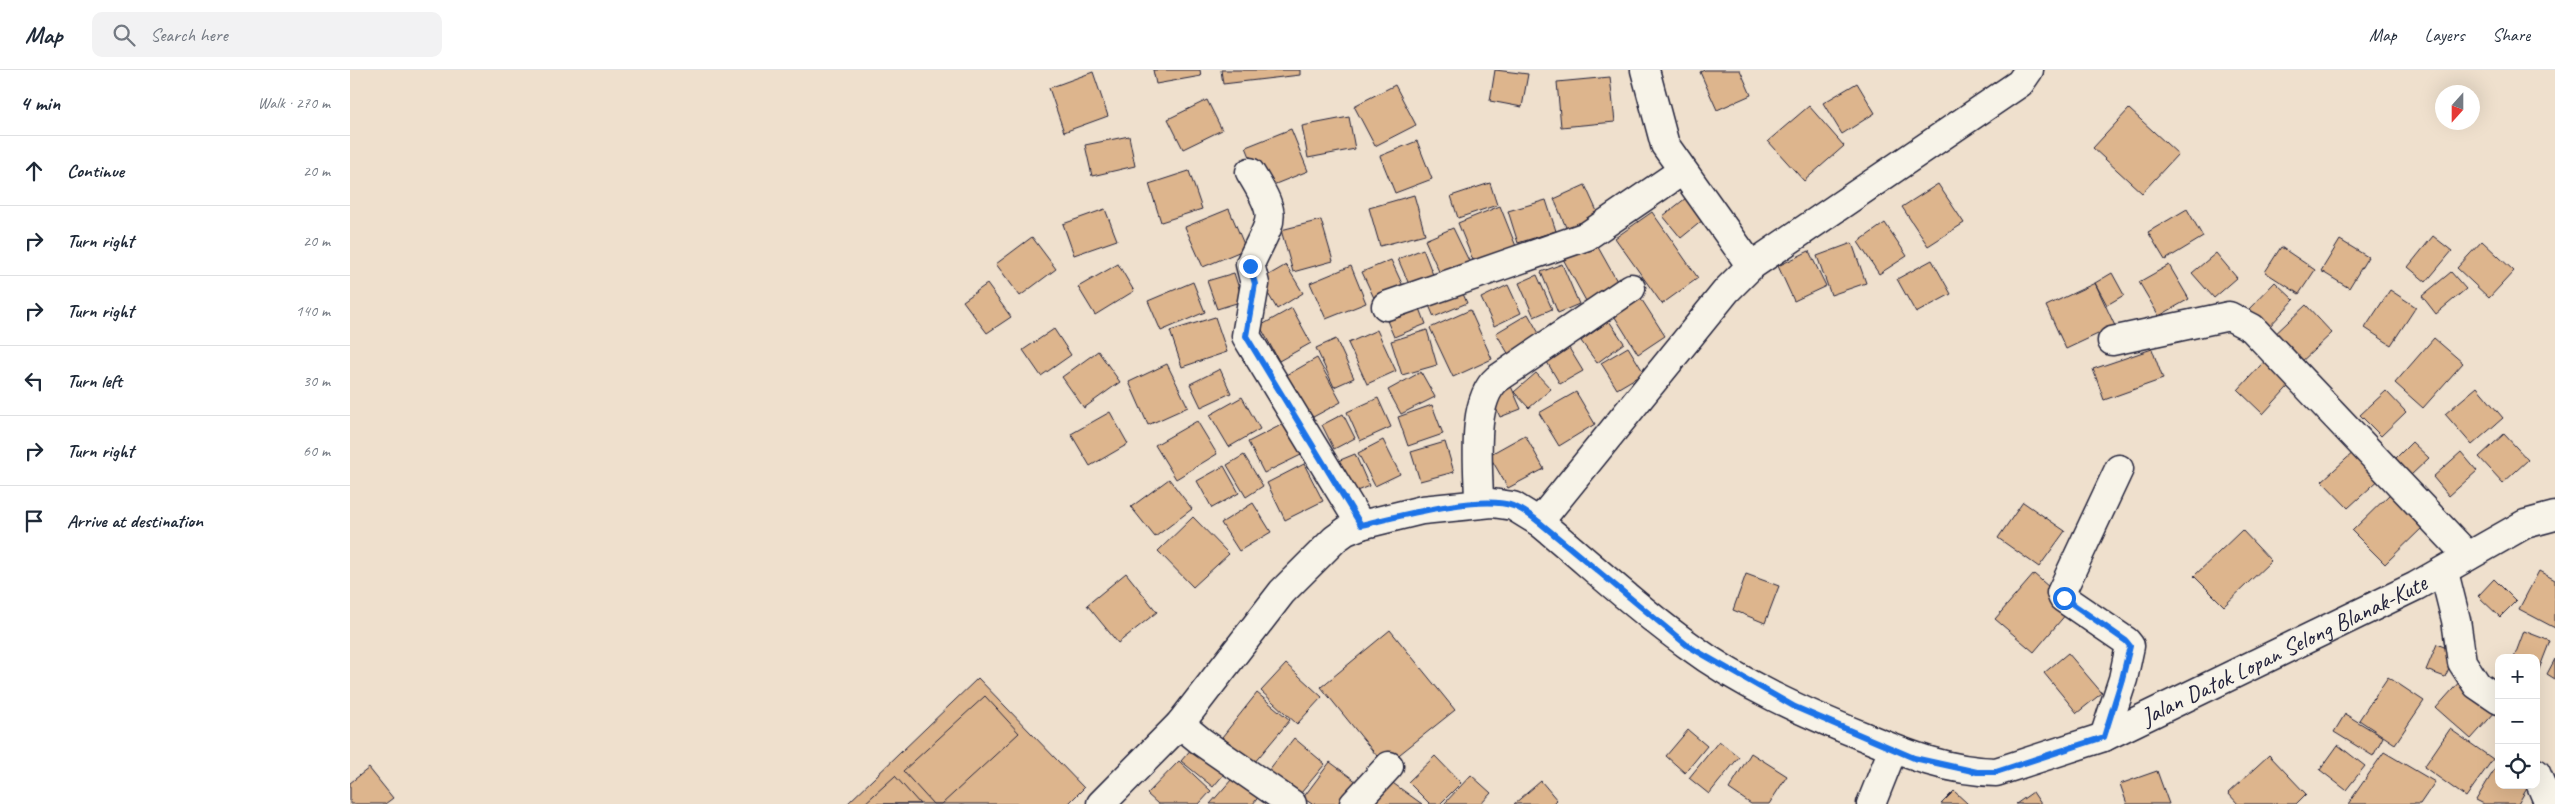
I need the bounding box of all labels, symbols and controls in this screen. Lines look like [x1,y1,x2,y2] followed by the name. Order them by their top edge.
[92,12,442,57] search box
[25,20,62,50] text: Map
[110,21,138,49] icon: search
[150,23,228,47] text: Search here
[2369,24,2397,46] text: Map
[2425,24,2464,46] text: Layers
[2492,24,2530,46] text: Share
[2435,85,2480,130] north arrow
[20,90,60,116] text: 4 min
[258,93,330,113] text: Walk · 270 m
[20,157,48,185] icon: ahead
[67,159,124,183] text: Continue
[303,161,330,181] text: 20 m
[20,227,48,255] icon: right
[67,229,134,253] text: Turn right
[303,231,330,251] text: 20 m
[1239,255,1262,278] route end
[20,297,48,325] icon: right
[67,299,134,323] text: Turn right
[296,301,330,321] text: 140 m
[20,367,48,395] icon: left
[67,369,122,393] text: Turn left
[303,371,330,391] text: 30 m
[20,437,48,465] icon: right
[67,439,134,463] text: Turn right
[303,441,330,461] text: 60 m
[20,507,48,535] icon: arrive
[67,509,203,533] text: Arrive at destination
[2135,567,2434,732] street label: Jalan Datok Lopan Selong Blanak-Kute
[2053,587,2076,610] route start
[2495,654,2540,789] map controls
[2495,654,2540,699] button: +
[2495,699,2540,744] button: −
[2495,744,2540,789] button: locate

